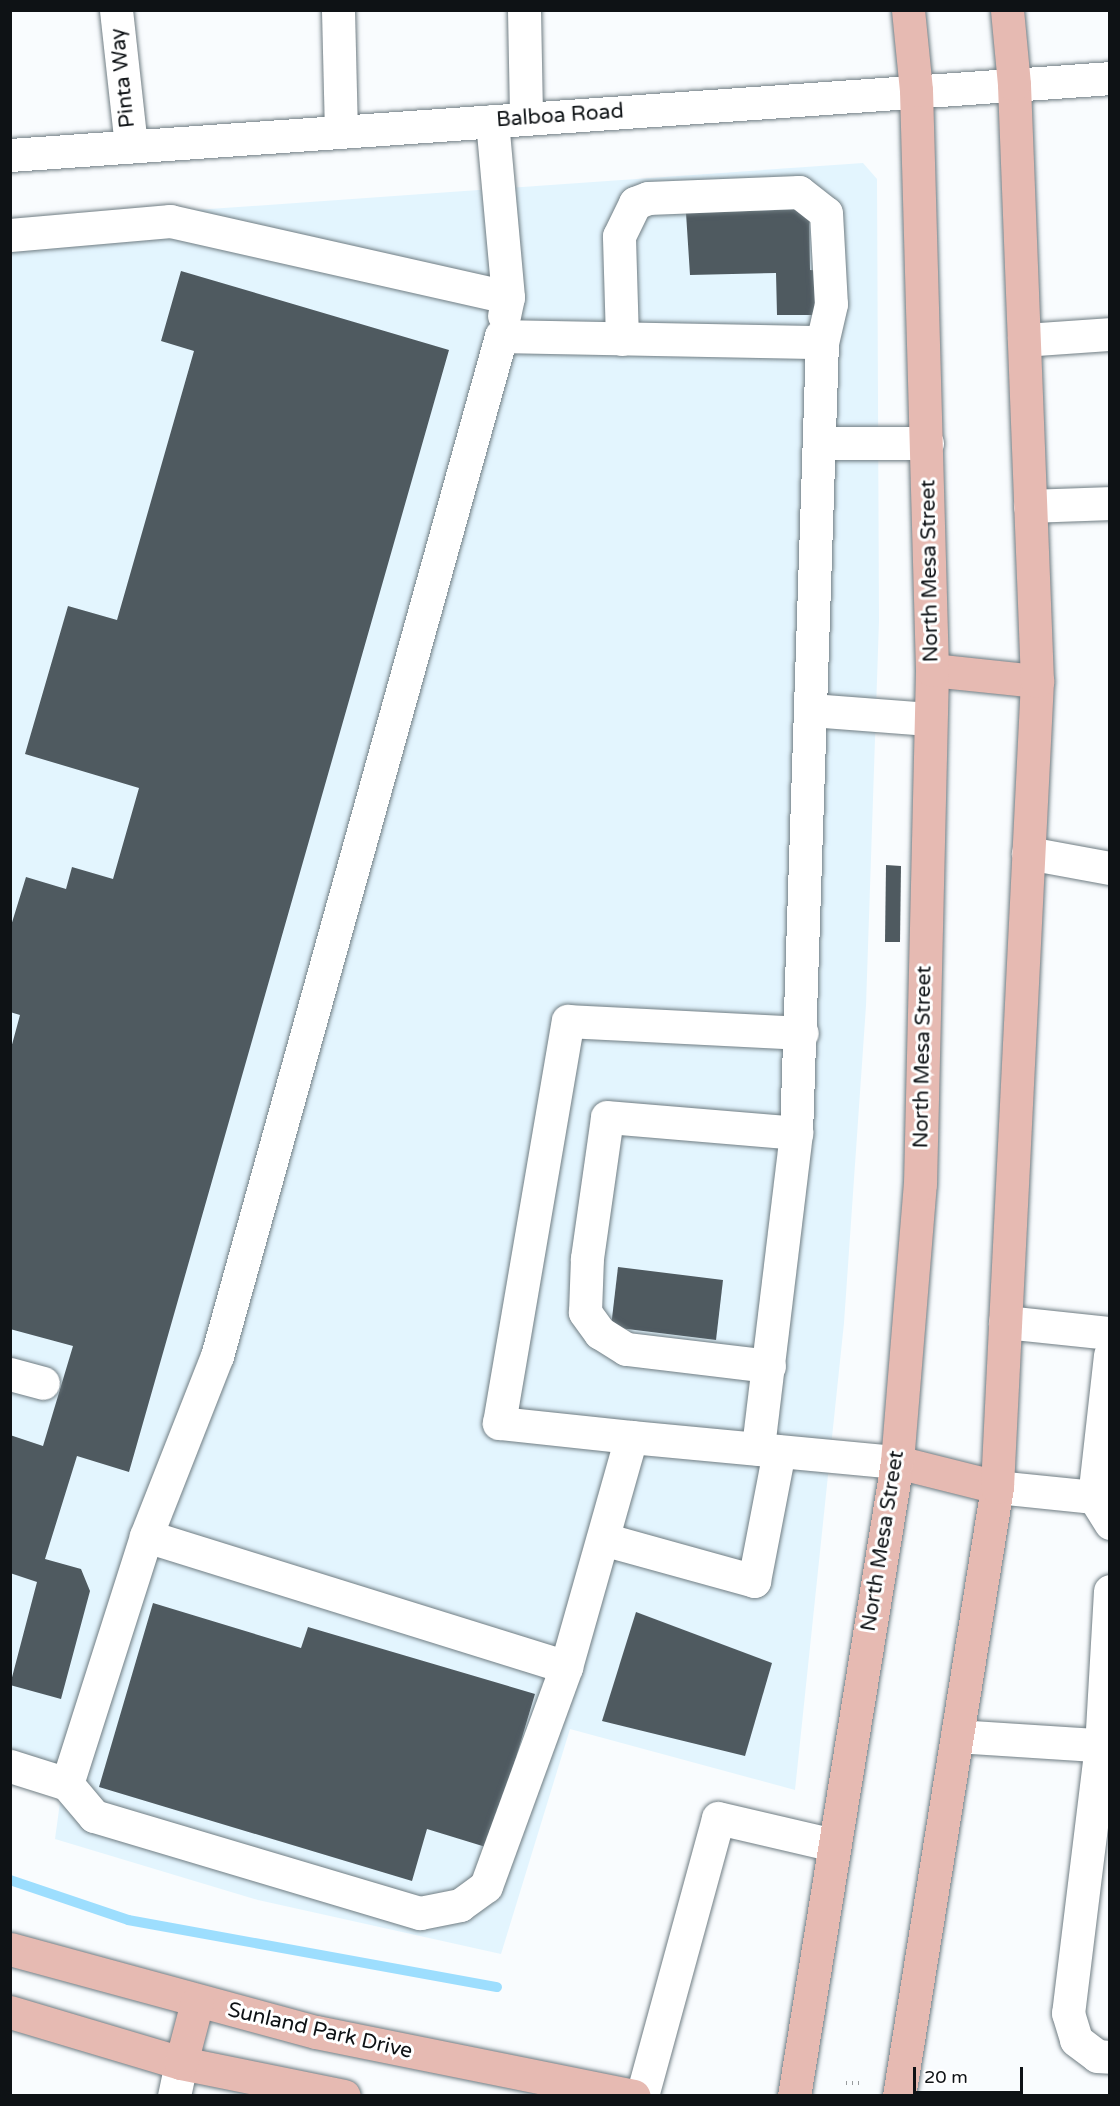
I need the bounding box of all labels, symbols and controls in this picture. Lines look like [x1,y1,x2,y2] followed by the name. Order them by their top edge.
[105,27,141,129] street label: Pinta Way
[495,99,625,133] street label: Balboa Road
[916,479,944,663] street label: North Mesa Street
[909,965,937,1149] street label: North Mesa Street
[856,1449,910,1633] street label: North Mesa Street
[225,1997,415,2065] street label: Sunland Park Drive
[916,2055,1026,2093] scale bar
[924,2066,968,2088] text: 20 m

